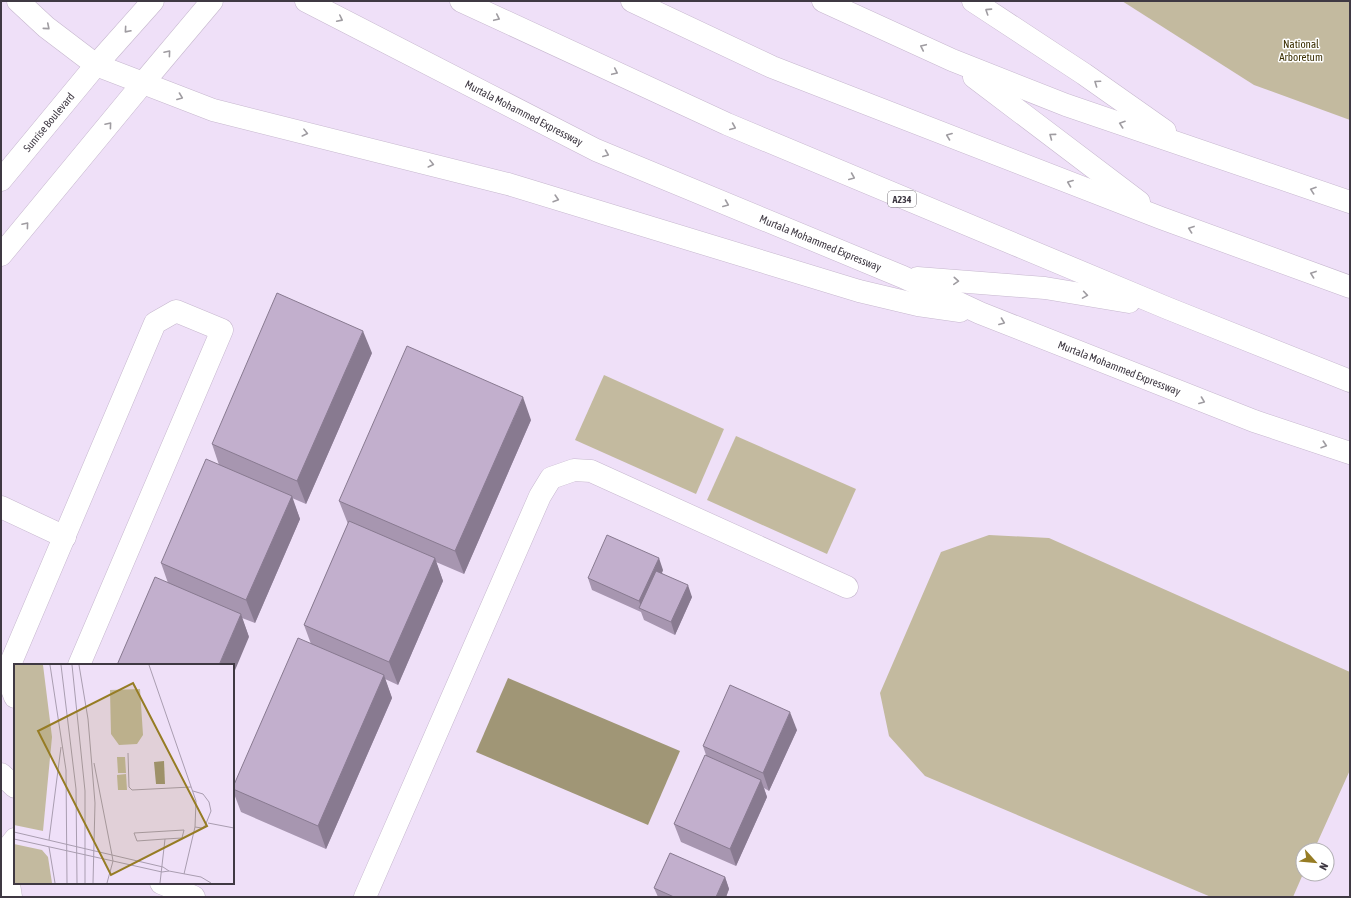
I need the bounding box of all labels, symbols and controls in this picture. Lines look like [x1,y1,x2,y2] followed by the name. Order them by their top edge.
[985,8,992,16] one-way arrow
[492,13,500,21] one-way arrow
[336,15,343,22] one-way arrow
[42,23,50,30] one-way arrow
[124,25,131,33] one-way arrow
[1279,38,1323,63] park label: National Arboretum
[920,44,927,52] one-way arrow
[164,50,171,58] one-way arrow
[610,67,618,75] one-way arrow
[463,78,585,148] street label: Murtala Mohammed Expressway
[1094,81,1101,88] one-way arrow
[21,90,77,154] street label: Sunrise Boulevard
[176,92,183,100] one-way arrow
[1119,120,1126,129] one-way arrow
[104,122,111,129] one-way arrow
[729,122,736,130] one-way arrow
[301,128,308,136] one-way arrow
[945,132,952,140] one-way arrow
[1049,134,1056,141] one-way arrow
[602,149,610,157] one-way arrow
[427,160,434,168] one-way arrow
[849,173,856,181] one-way arrow
[1066,179,1073,187] one-way arrow
[1310,186,1317,194] one-way arrow
[888,191,916,207] road number: A234
[552,194,559,203] one-way arrow
[723,199,730,207] one-way arrow
[758,212,884,274] street label: Murtala Mohammed Expressway
[21,223,28,230] one-way arrow
[1188,226,1195,234] one-way arrow
[1310,270,1317,279] one-way arrow
[953,276,959,285] one-way arrow
[1082,290,1089,299] one-way arrow
[999,318,1006,326] one-way arrow
[1056,338,1183,398] street label: Murtala Mohammed Expressway
[1198,396,1205,404] one-way arrow
[1320,440,1327,448] one-way arrow
[14,664,234,884] inset map
[1295,842,1335,882] north arrow
[1317,861,1331,872] text: N

